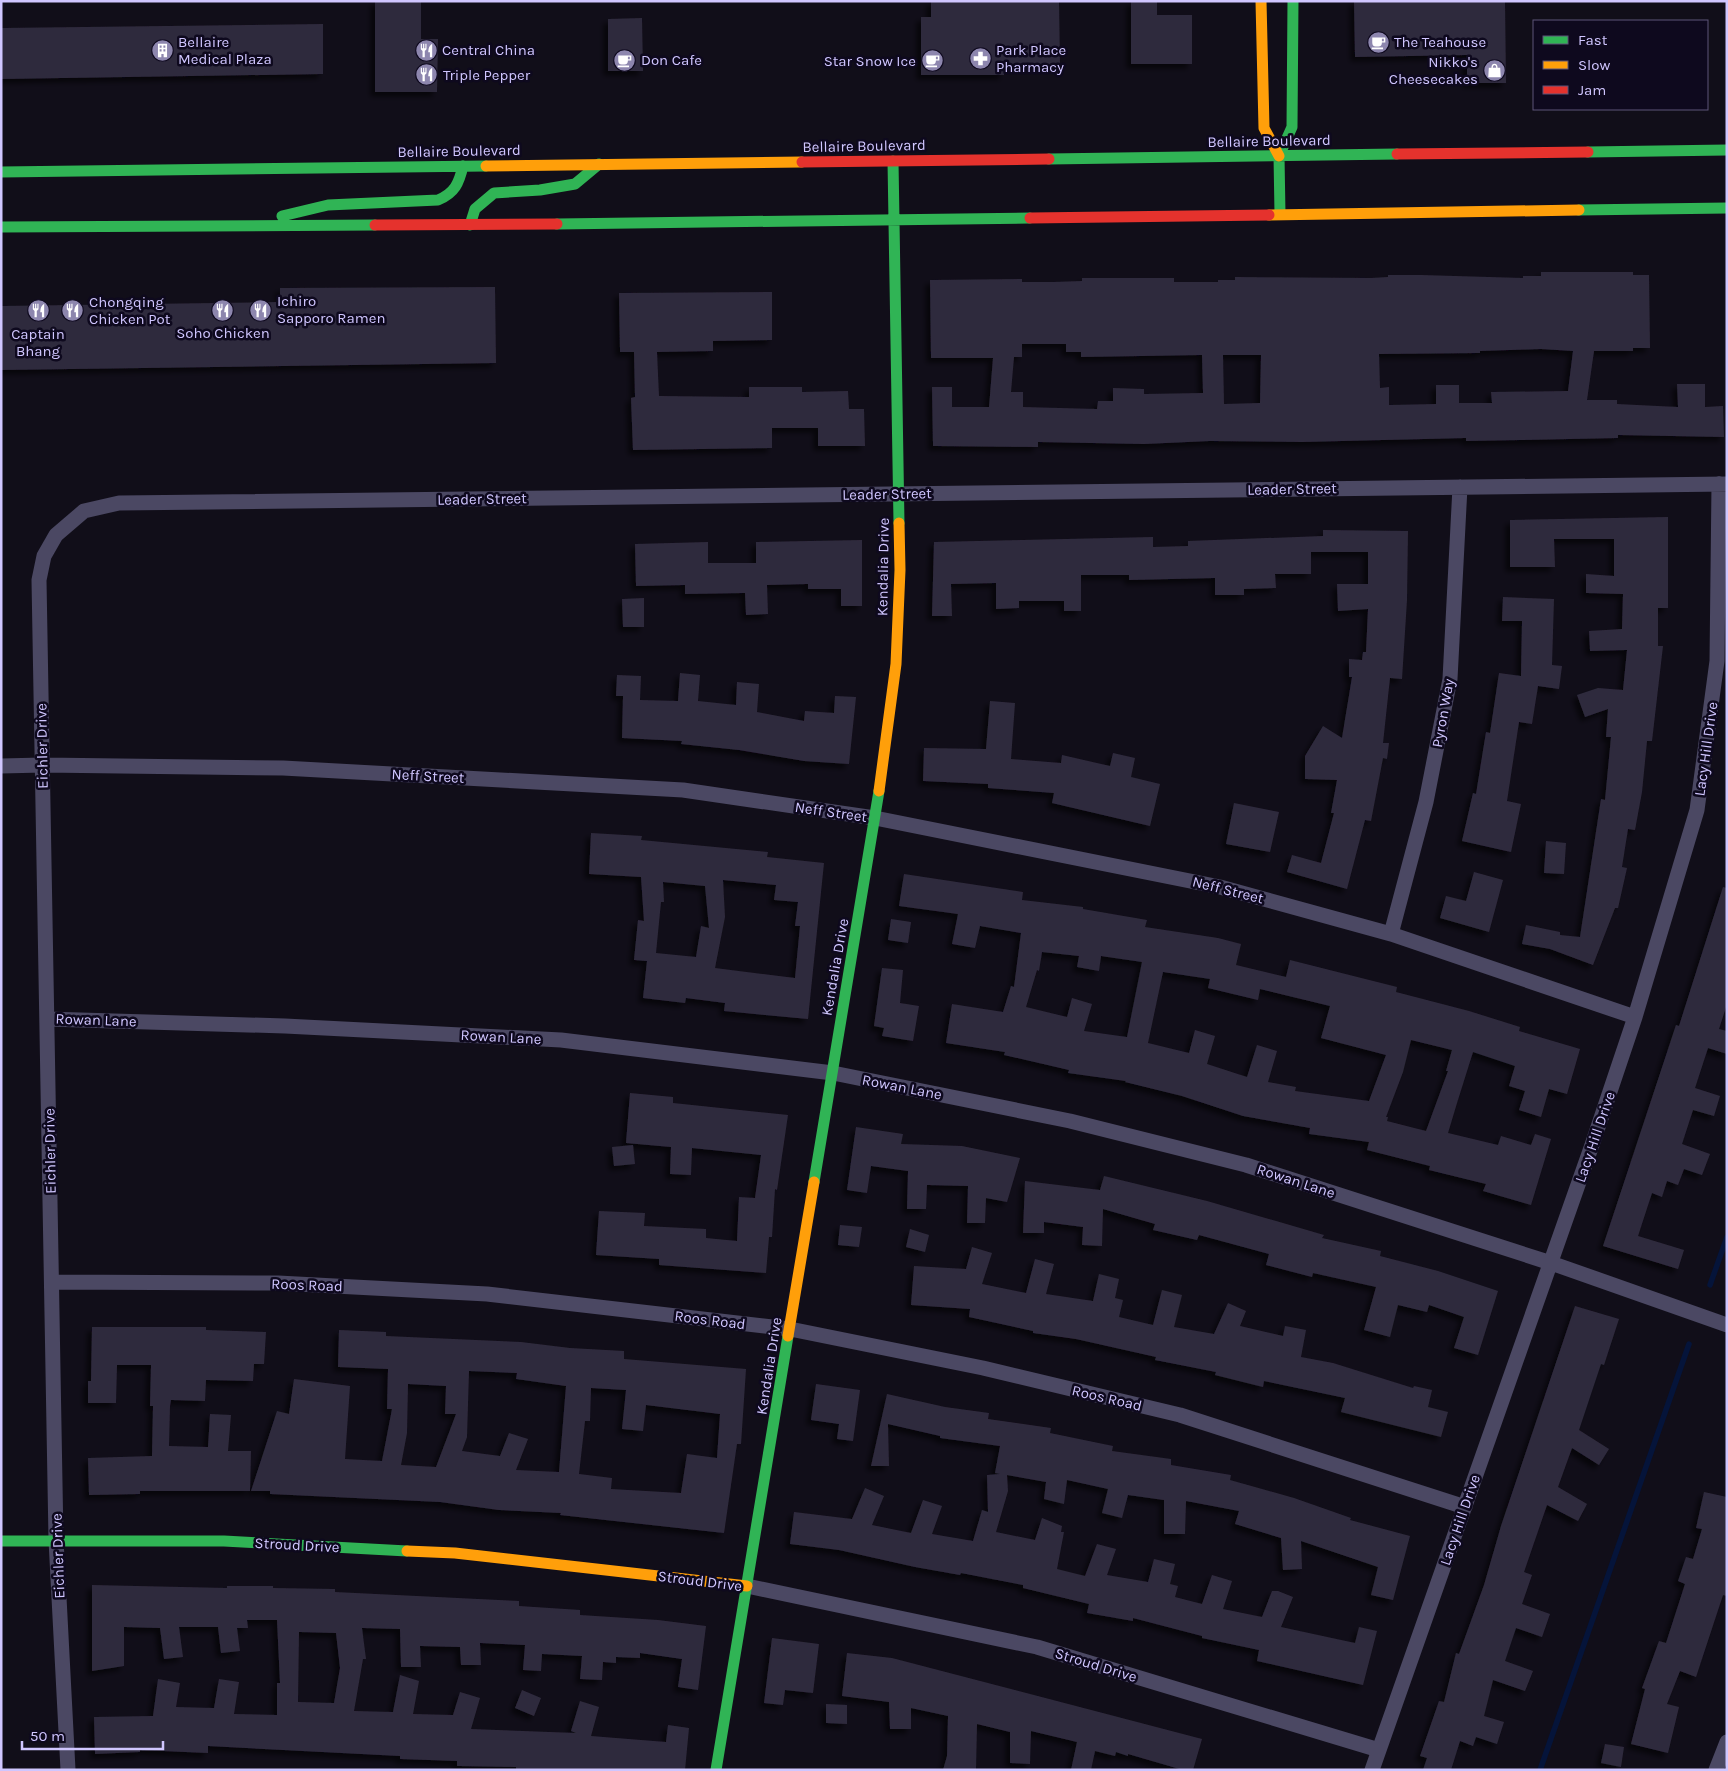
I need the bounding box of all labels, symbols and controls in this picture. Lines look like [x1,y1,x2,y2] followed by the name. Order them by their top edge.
[1533,20,1708,110] legend
[1366,30,1390,54] cafe icon: The Teahouse
[1578,31,1608,49] text: Fast
[178,33,272,68] place label: Bellaire Medical Plaza
[1394,33,1486,51] place label: The Teahouse
[414,38,438,62] restaurant icon: Central China
[150,39,174,63] building icon: Bellaire Medical Plaza
[442,41,535,59] place label: Central China
[996,41,1066,76] place label: Park Place Pharmacy
[968,47,992,71] pharmacy icon: Park Place Pharmacy
[613,48,637,72] cafe icon: Don Cafe
[920,49,944,73] cafe icon: Star Snow Ice
[641,51,702,69] place label: Don Cafe
[824,52,916,70] place label: Star Snow Ice
[1389,53,1478,88] place label: Nikko's Cheesecakes
[1578,56,1610,74] text: Slow
[1482,59,1506,83] shop icon: Nikko's Cheesecakes
[415,63,439,87] restaurant icon: Triple Pepper
[443,66,531,84] place label: Triple Pepper
[1578,81,1606,99] text: Jam
[1207,131,1331,151] street label: Bellaire Boulevard
[802,136,926,156] street label: Bellaire Boulevard
[397,141,521,161] street label: Bellaire Boulevard
[277,292,385,327] place label: Ichiro Sapporo Ramen
[89,293,171,328] place label: Chongqing Chicken Pot
[211,298,235,322] restaurant icon: Soho Chicken
[249,298,273,322] restaurant icon: Ichiro Sapporo Ramen
[26,299,50,323] restaurant icon: Captain Bhang
[61,299,85,323] restaurant icon: Chongqing Chicken Pot
[176,324,270,342] place label: Soho Chicken
[11,325,65,360] place label: Captain Bhang
[1247,479,1337,499] street label: Leader Street
[842,484,932,504] street label: Leader Street
[437,489,527,509] street label: Leader Street
[873,518,893,616] street label: Kendalia Drive
[1428,677,1458,749] street label: Pyron Way
[1690,701,1722,797] street label: Lacy Hill Drive
[32,703,52,789] street label: Eichler Drive
[391,765,465,787] street label: Neff Street
[794,798,869,826] street label: Neff Street
[1190,872,1266,908] street label: Neff Street
[818,917,852,1017] street label: Kendalia Drive
[55,1010,137,1030] street label: Rowan Lane
[460,1026,542,1048] street label: Rowan Lane
[860,1070,944,1104] street label: Rowan Lane
[1571,1089,1619,1185] street label: Lacy Hill Drive
[40,1108,60,1194] street label: Eichler Drive
[1255,1160,1337,1202] street label: Rowan Lane
[271,1275,343,1295] street label: Roos Road
[673,1307,747,1333] street label: Roos Road
[752,1316,786,1416] street label: Kendalia Drive
[1070,1381,1144,1415] street label: Roos Road
[1436,1472,1484,1568] street label: Lacy Hill Drive
[48,1513,68,1599] street label: Eichler Drive
[254,1534,340,1556] street label: Stroud Drive
[657,1567,743,1595] street label: Stroud Drive
[1053,1644,1139,1686] street label: Stroud Drive
[22,1718,164,1750] scale bar
[30,1727,65,1745] text: 50 m

